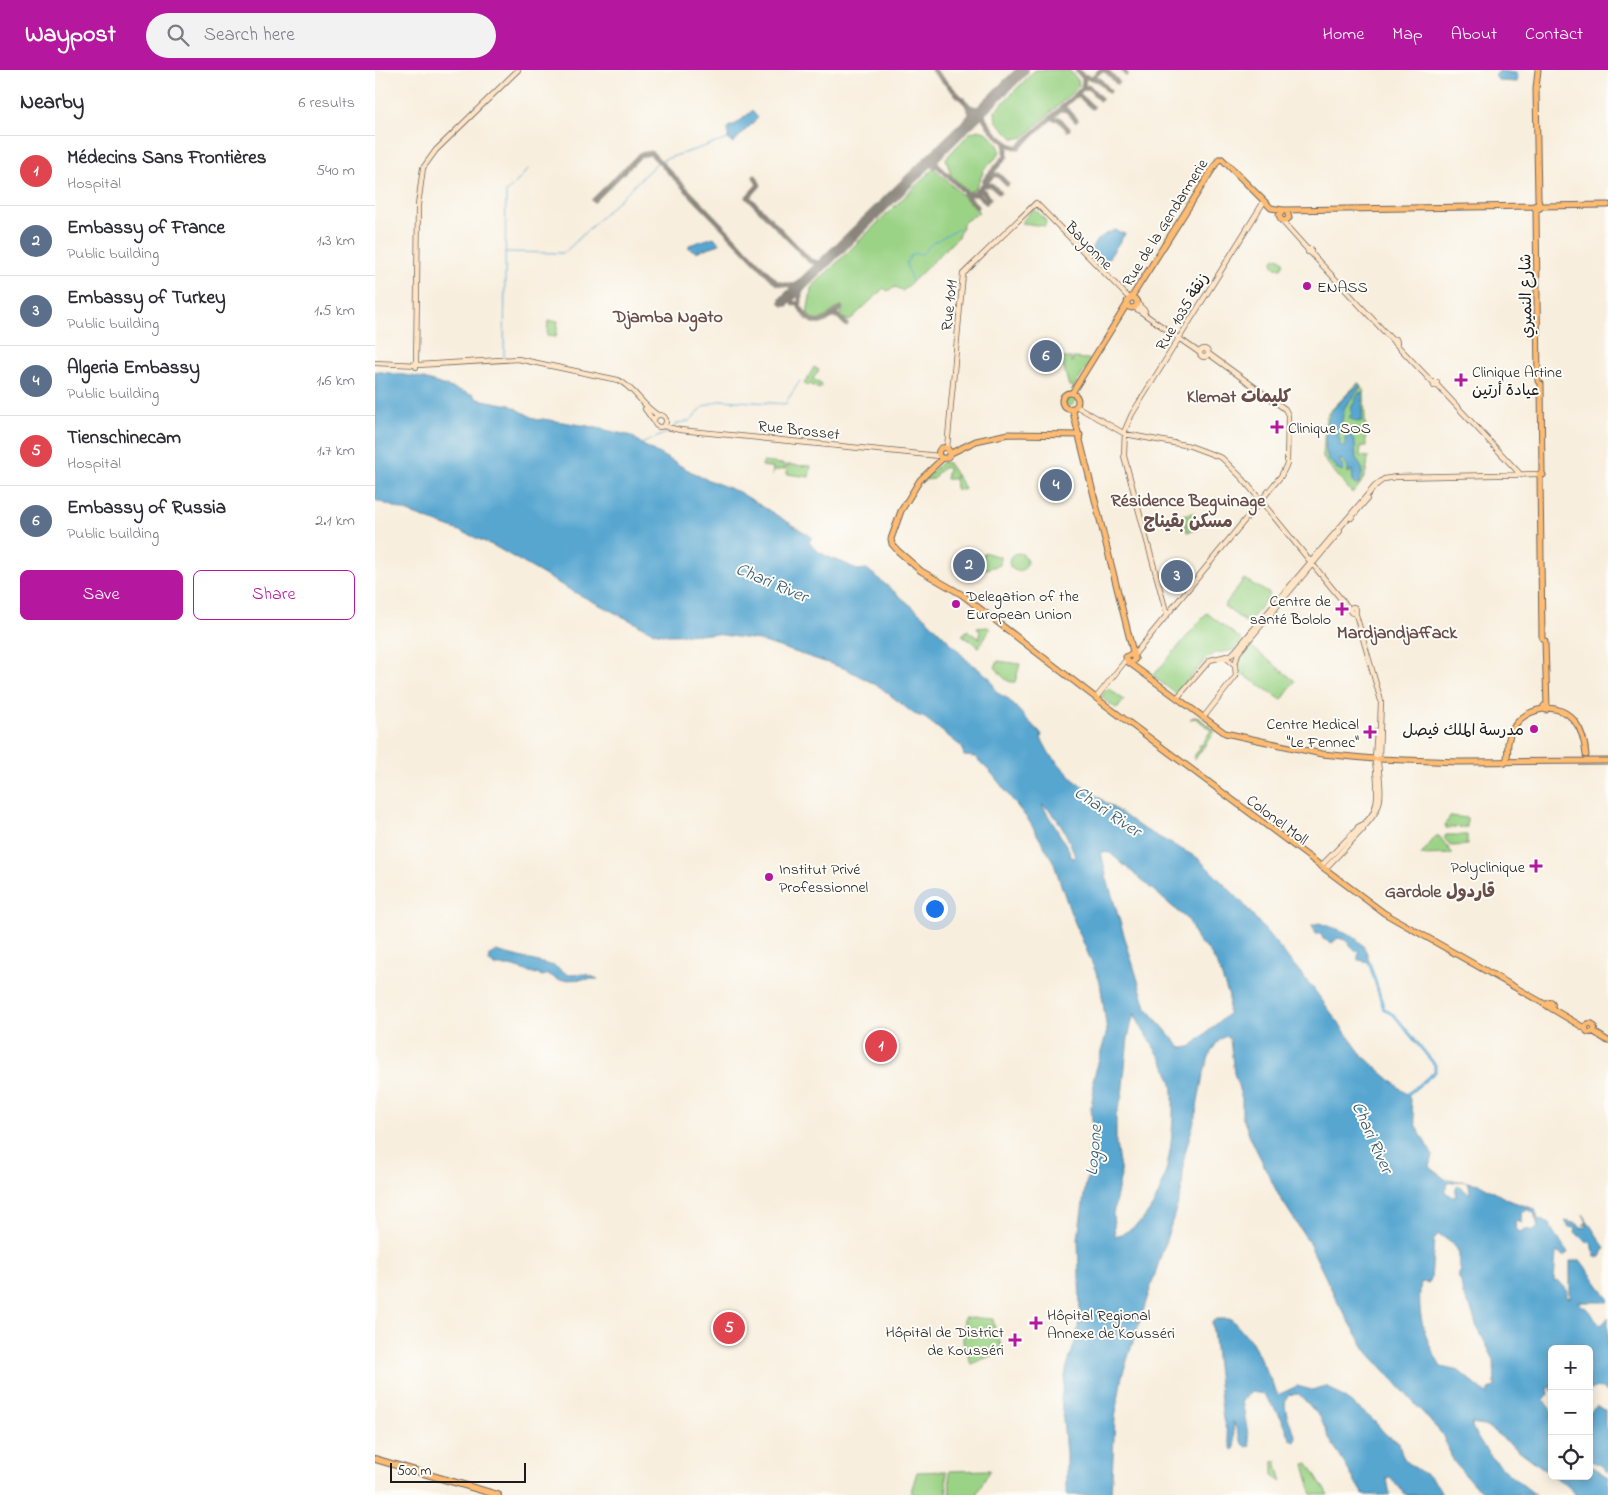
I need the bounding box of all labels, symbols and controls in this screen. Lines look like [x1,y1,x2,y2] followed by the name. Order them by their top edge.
[146,13,496,58] search box
[25,18,116,53] text: Waypost
[164,21,192,49] icon: search
[204,22,295,49] text: Search here
[1323,22,1364,48] text: Home
[1392,22,1423,48] text: Map
[1451,22,1497,48] text: About
[1525,22,1583,48] text: Contact
[20,88,84,118] text: Nearby
[298,91,355,115] text: 6 results
[67,145,266,172] text: Médecins Sans Frontières
[1117,154,1215,292] street label: Rue de la Gendarmerie
[33,159,39,183] text: 1
[316,159,355,183] text: 540 m
[67,172,121,196] text: Hospital
[67,215,225,242] text: Embassy of France
[1058,216,1119,277] street label: Bayonne
[32,229,40,253] text: 2
[317,229,355,253] text: 1.3 km
[67,242,159,266] text: Public building
[1514,253,1540,338] street label: شارع النميري
[1150,269,1215,356] street label: Rue 1035 زنقة
[1317,276,1368,300] place label: ENASS
[935,278,965,332] street label: Rue 1011
[1301,280,1313,292] marker: ENASS
[67,285,226,312] text: Embassy of Turkey
[33,299,39,323] text: 3
[314,299,355,323] text: 1.5 km
[612,305,723,332] district label: Djamba Ngato
[67,312,159,336] text: Public building
[1030,337,1062,375] pin: 6
[67,355,200,382] text: Algeria Embassy
[1472,361,1563,403] place label: Clinique Artine عيادة أرتين
[33,369,39,393] text: 4
[316,369,355,393] text: 1.6 km
[1454,373,1468,387] marker: Clinique Artine عيادة أرتين
[67,382,159,406] text: Public building
[1187,385,1291,411] district label: Klemat كليمات
[757,415,841,447] street label: Rue Brosset
[1288,417,1371,441] place label: Clinique SOS
[1270,420,1284,434] marker: Clinique SOS
[67,425,181,452] text: Tienschinecam
[31,439,41,463] text: 5
[317,439,355,463] text: 1.7 km
[67,452,121,476] text: Hospital
[1040,466,1072,504] pin: 4
[1111,489,1266,536] district label: Résidence Beguinage مسكن بقيناج
[67,495,226,522] text: Embassy of Russia
[32,509,40,533] text: 6
[315,509,355,533] text: 2.1 km
[67,522,159,546] text: Public building
[953,546,985,584] pin: 2
[731,557,813,612] water label: Chari River
[1161,557,1193,595] pin: 3
[20,570,183,620] button: Save
[193,570,355,620] button: Share
[965,585,1080,627] place label: Delegation of the European Union
[1250,590,1332,632] place label: Centre de santé Bololo
[950,598,962,610] marker: Delegation of the European Union
[1335,602,1349,616] marker: Centre de santé Bololo
[1337,621,1458,647] district label: Mardjandjaffack
[1266,713,1359,755] place label: Centre Medical "Le Fennec"
[1402,719,1524,743] place label: مدرسة الملك فيصل
[1528,723,1540,735] marker: مدرسة الملك فيصل
[1363,725,1377,739] marker: Centre Medical "Le Fennec"
[1068,781,1148,846] water label: Chari River
[1241,789,1313,852] street label: Colonel Moll
[1450,856,1526,880] place label: Polyclinique
[779,858,869,900] place label: Institut Privé Professionnel
[1529,859,1543,873] marker: Polyclinique
[763,871,775,883] marker: Institut Privé Professionnel
[1385,880,1495,906] district label: Gardole قاردول
[922,896,948,922] your location
[865,1027,897,1065] pin: 1
[1344,1098,1399,1180] water label: Chari River
[1080,1123,1110,1176] water label: Logone
[1047,1304,1175,1346] place label: Hôpital Regional Annexe de Kousséri
[713,1309,745,1347] pin: 5
[1029,1316,1043,1330] marker: Hôpital Regional Annexe de Kousséri
[885,1321,1005,1363] place label: Hôpital de District de Kousséri
[1008,1333,1022,1347] marker: Hôpital de District de Kousséri
[1548,1345,1593,1480] map controls
[1548,1345,1593,1390] button: +
[1548,1390,1593,1435] button: −
[1548,1435,1593,1480] button: locate
[390,1460,526,1483] scale bar
[397,1461,431,1482] text: 500 m

